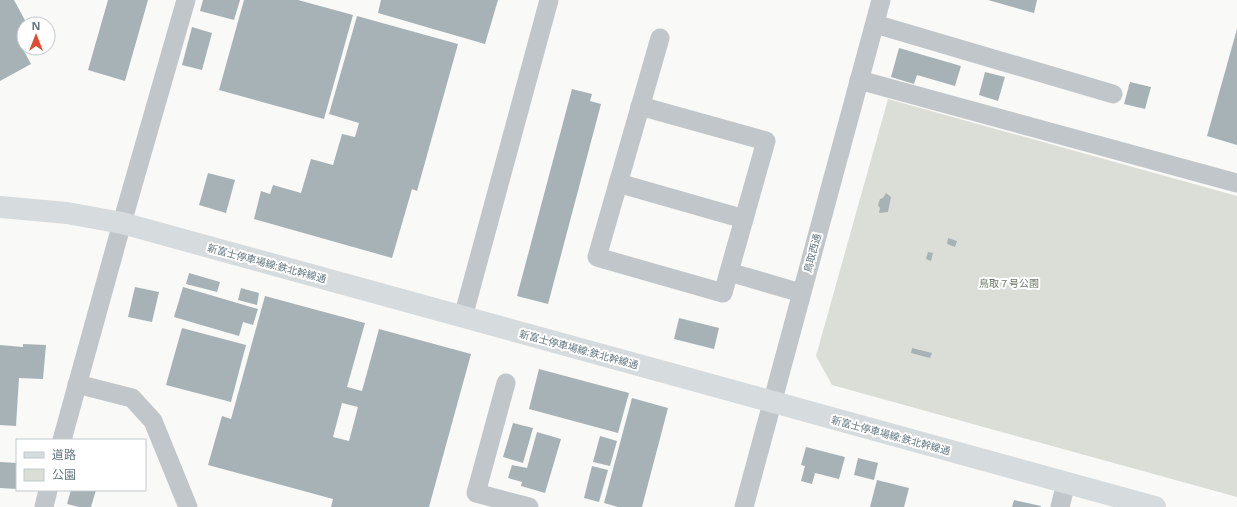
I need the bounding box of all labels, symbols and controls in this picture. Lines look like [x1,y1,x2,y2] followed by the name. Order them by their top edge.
[16,16,56,56] north arrow
[32,18,40,33] text: N
[800,232,824,274] street label: 鳥取西通
[206,240,328,286] street label: 新富士停車場線:鉄北幹線通
[979,276,1039,290] park label: 鳥取７号公園
[518,326,640,372] street label: 新富士停車場線:鉄北幹線通
[830,412,952,458] street label: 新富士停車場線:鉄北幹線通
[16,439,146,491] legend
[52,446,76,463] text: 道路
[52,466,76,483] text: 公園

